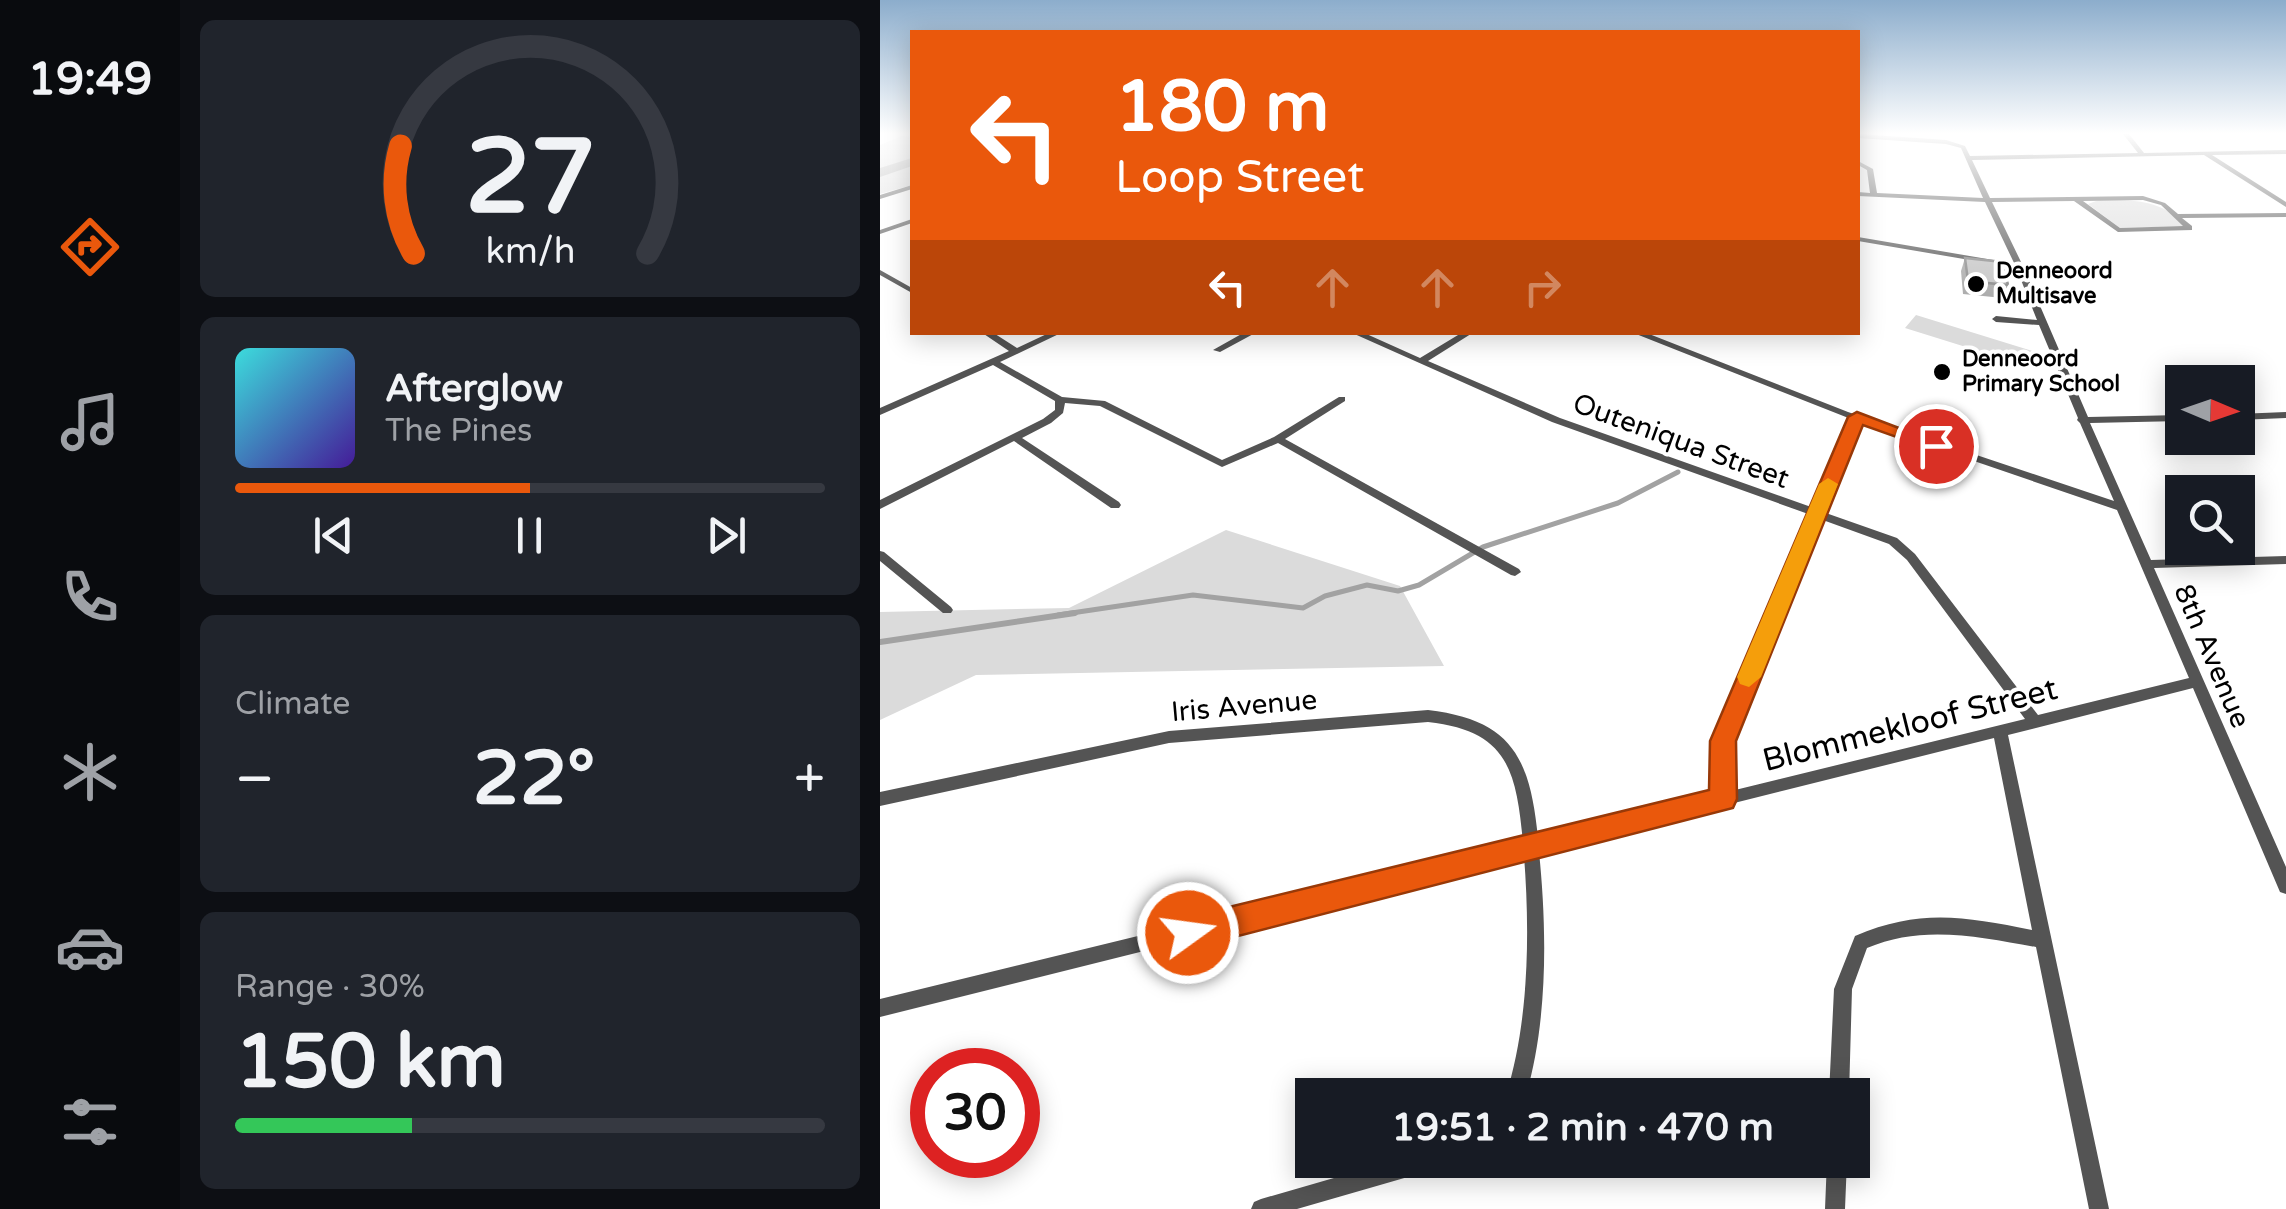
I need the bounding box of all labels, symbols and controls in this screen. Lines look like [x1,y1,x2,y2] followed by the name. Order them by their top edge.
[28,53,152,107] text: 19:49
[1115,66,1329,150] text: 180 m
[950,70,1080,200] icon: left
[465,116,595,241] text: 27
[1115,151,1364,205] text: Loop Street
[55,212,125,282] icon: directions
[485,230,575,273] text: km/h
[1996,258,2113,309] place label: Denneoord Multisave
[1200,260,1255,315] icon: left
[1305,260,1360,315] icon: ahead
[1410,260,1465,315] icon: ahead
[1515,260,1570,315] icon: right
[1965,273,1987,295] marker: Denneoord Multisave
[1962,346,2120,397] place label: Denneoord Primary School
[1931,361,1953,383] marker: Denneoord Primary School
[2165,365,2255,455] north arrow
[2165,365,2255,565] map controls
[385,366,563,412] text: Afterglow
[1568,386,1794,496] street label: Outeniqua Street
[55,387,125,457] icon: music
[1894,404,1979,489] pin
[385,412,532,450] text: The Pines
[1909,419,1964,474] icon: arrive
[2165,475,2255,565] button: search
[306,508,361,563] icon: previous
[502,508,557,563] icon: pause
[699,508,754,563] icon: next
[55,562,125,632] icon: phone
[2166,579,2258,733] street label: 8th Avenue
[1759,670,2061,780] street label: Blommekloof Street
[1170,683,1318,729] street label: Iris Avenue
[235,685,350,723] text: Climate
[473,734,595,824] text: 22°
[55,737,125,807] icon: climate
[235,747,274,813] text: −
[794,747,825,813] text: +
[1136,881,1240,985] position arrow
[55,912,125,982] icon: car
[235,968,425,1006] text: Range · 30%
[235,1017,506,1107] text: 150 km
[910,1048,1040,1178] speed limit sign: 30
[55,1087,125,1157] icon: filters
[1391,1105,1774,1151] text: 19:51 · 2 min · 470 m

